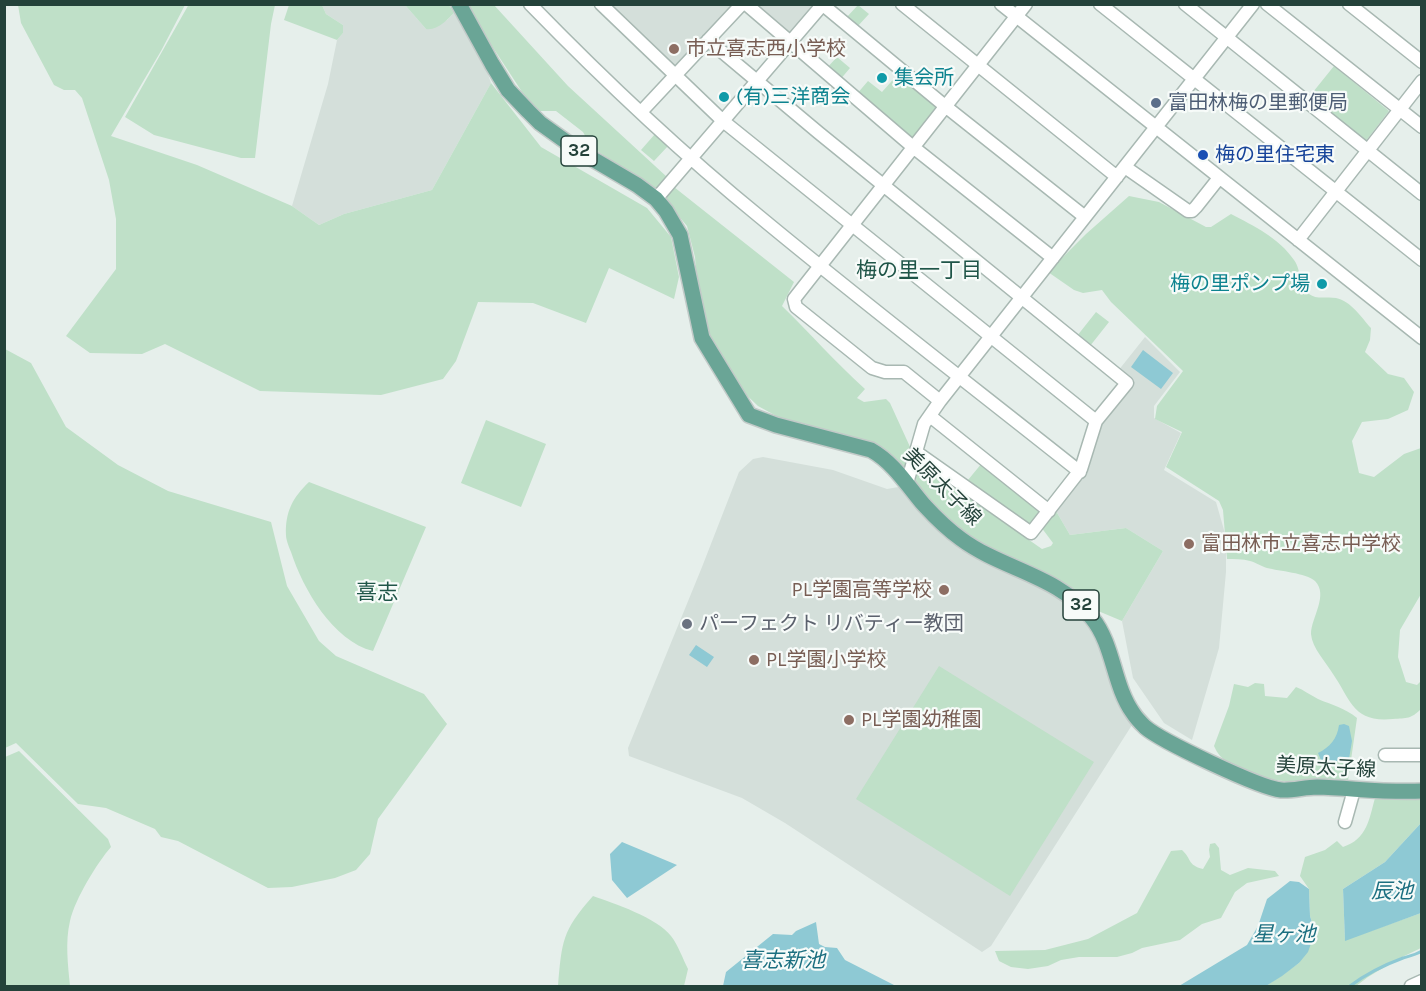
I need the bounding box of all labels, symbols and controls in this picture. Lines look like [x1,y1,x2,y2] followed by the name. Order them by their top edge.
[686,37,846,61] place label: 市立喜志西小学校
[667,42,681,56] marker: 市立喜志西小学校
[894,66,954,90] place label: 集会所
[875,71,889,85] marker: 集会所
[736,85,850,109] place label: (有)三洋商会
[717,90,731,104] marker: (有)三洋商会
[1168,91,1348,115] place label: 富田林梅の里郵便局
[1149,96,1163,110] marker: 富田林梅の里郵便局
[561,136,597,166] road number: 32
[1215,143,1335,167] place label: 梅の里住宅東
[1196,148,1210,162] marker: 梅の里住宅東
[856,258,982,284] district label: 梅の里一丁目
[1170,272,1310,296] place label: 梅の里ポンプ場
[1315,277,1329,291] marker: 梅の里ポンプ場
[898,443,986,531] street label: 美原太子線
[1201,532,1401,556] place label: 富田林市立喜志中学校
[1182,537,1196,551] marker: 富田林市立喜志中学校
[792,578,932,602] place label: PL学園高等学校
[356,580,398,606] district label: 喜志
[937,583,951,597] marker: PL学園高等学校
[1063,590,1099,620] road number: 32
[699,612,964,636] place label: パーフェクト リバティー教団
[680,617,694,631] marker: パーフェクト リバティー教団
[766,648,886,672] place label: PL学園小学校
[747,653,761,667] marker: PL学園小学校
[861,708,981,732] place label: PL学園幼稚園
[842,713,856,727] marker: PL学園幼稚園
[1275,753,1377,783] street label: 美原太子線
[1371,879,1413,905] water label: 辰池
[1253,922,1315,948] water label: 星ヶ池
[741,948,825,974] water label: 喜志新池

